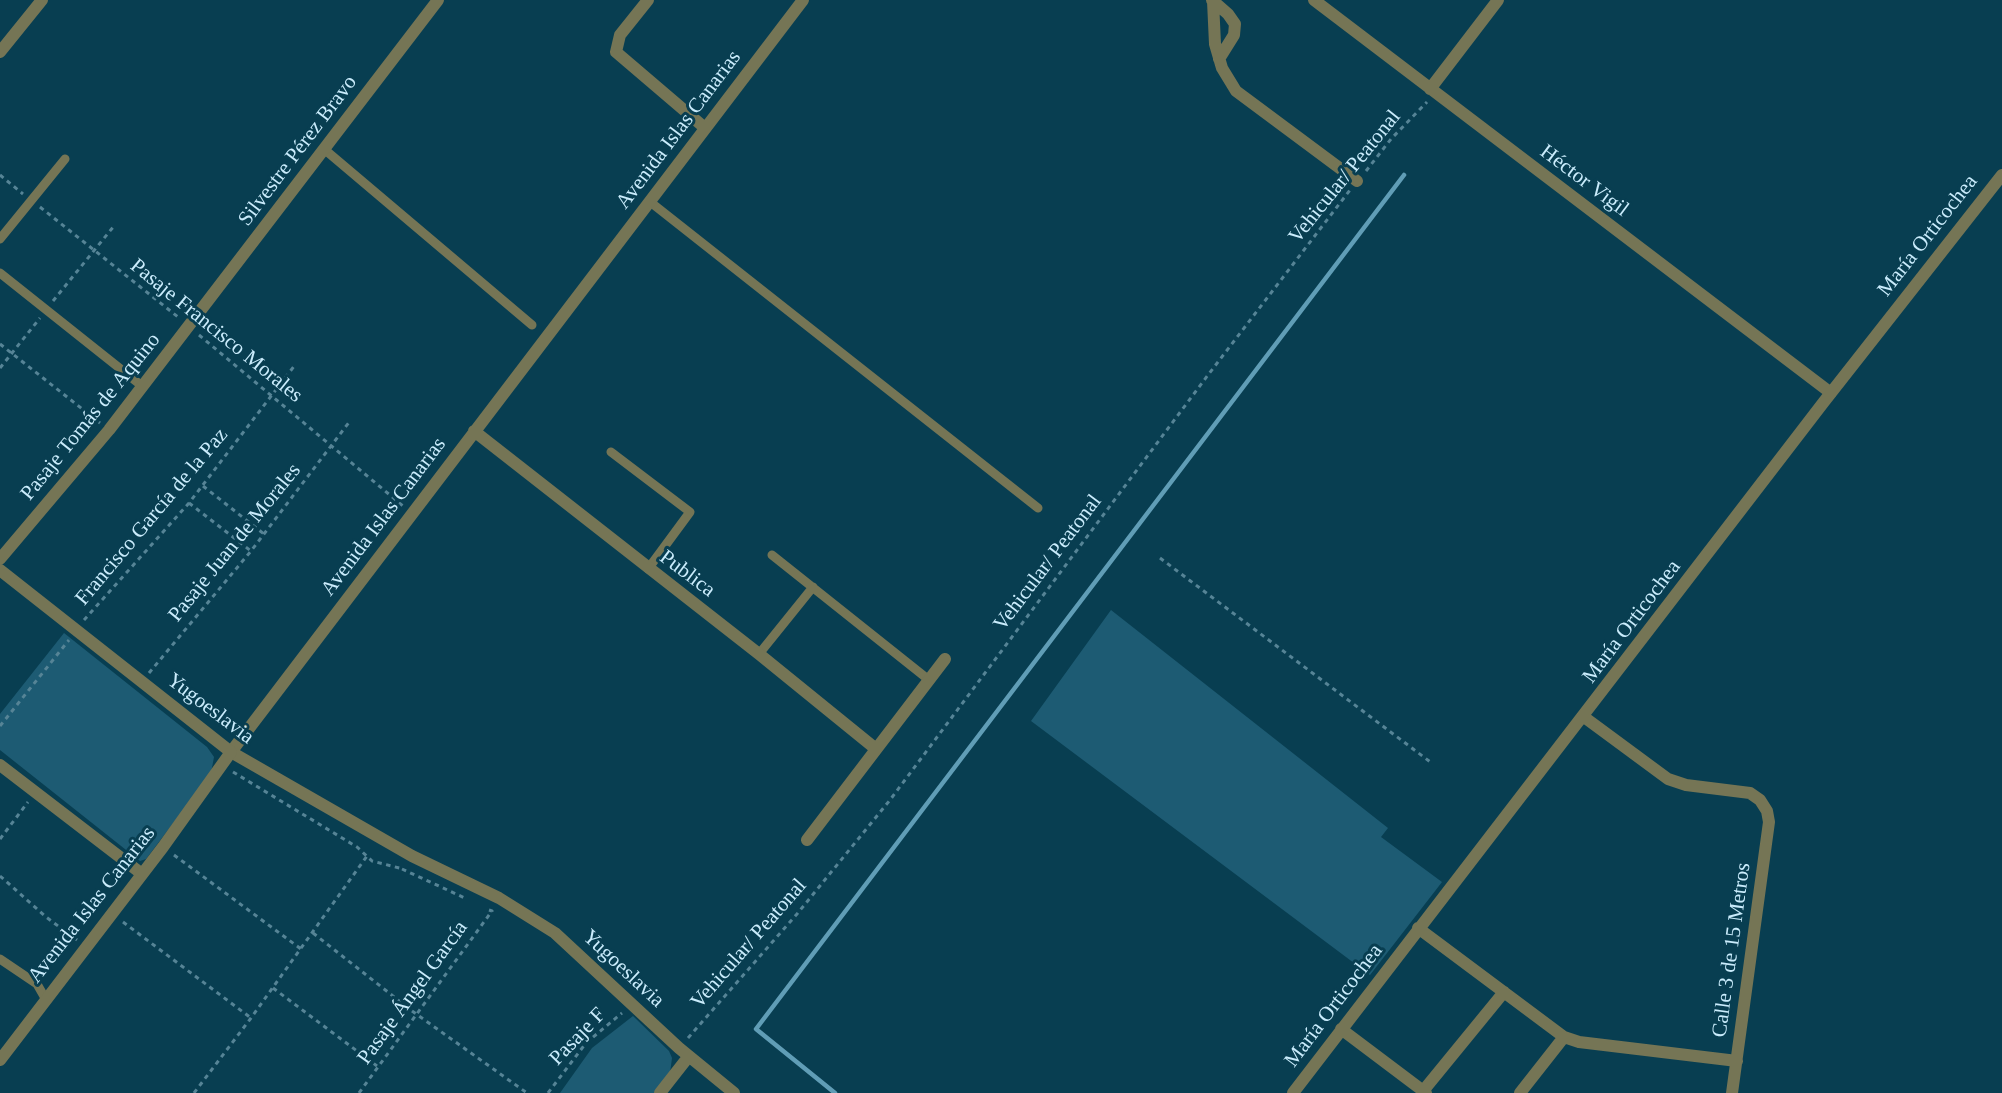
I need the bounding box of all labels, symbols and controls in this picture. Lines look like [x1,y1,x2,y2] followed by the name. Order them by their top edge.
[611,46,747,214] street label: Avenida Islas Canarias
[233,71,363,231] street label: Silvestre Pérez Bravo
[1284,105,1406,249] street label: Vehicular/ Peatonal
[1535,140,1633,222] street label: Héctor Vigil
[1873,170,1983,302] street label: María Orticochea
[125,254,307,408] street label: Pasaje Francisco Morales
[16,328,166,506] street label: Pasaje Tomás de Aquino
[70,423,234,611] street label: Francisco García de la Paz
[316,433,452,601] street label: Avenida Islas Canarias
[163,459,307,627] street label: Pasaje Juan de Morales
[989,490,1107,636] street label: Vehicular/ Peatonal
[654,545,720,603] street label: Publica
[1578,556,1686,688] street label: María Orticochea
[161,668,259,750] street label: Yugoeslavia
[23,822,161,988] street label: Avenida Islas Canarias
[1707,861,1757,1039] street label: Calle 3 de 15 Metros
[686,874,812,1014] street label: Vehicular/ Peatonal
[352,916,474,1070] street label: Pasaje Ángel García
[577,925,669,1013] street label: Yugoeslavia
[1280,940,1388,1072] street label: María Orticochea
[544,1003,612,1071] street label: Pasaje F

